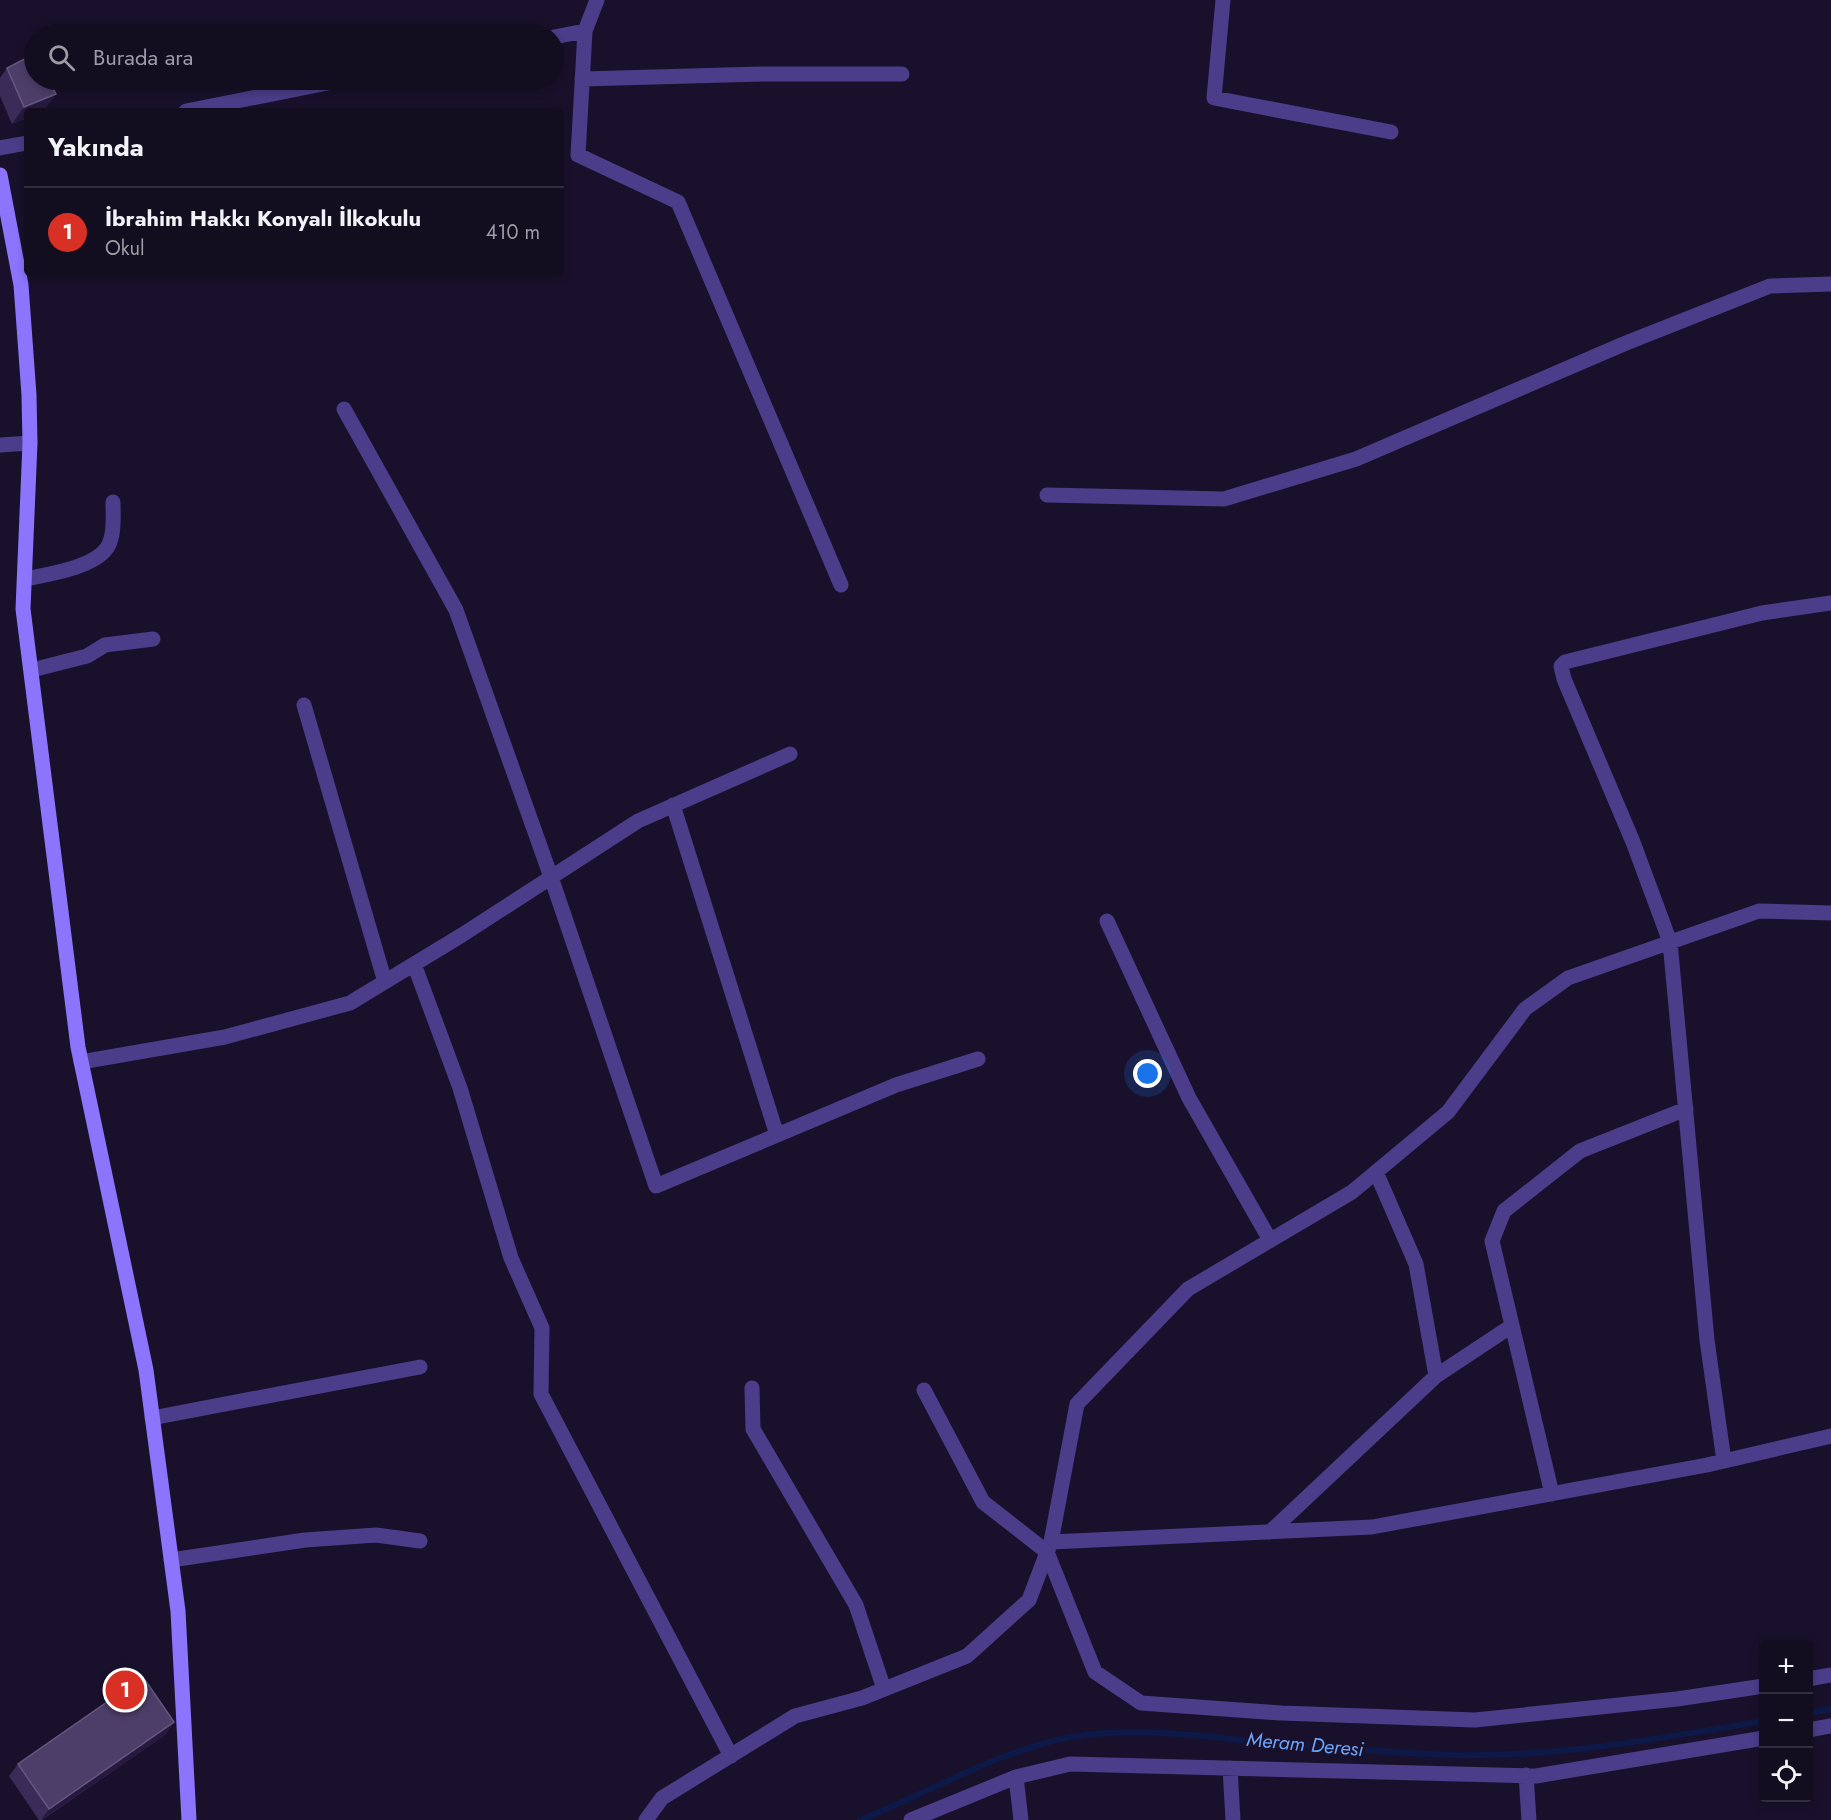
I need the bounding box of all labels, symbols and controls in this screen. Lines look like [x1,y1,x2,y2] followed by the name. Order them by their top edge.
[24,24,564,90] search box
[45,41,78,74] icon: search
[93,41,193,73] text: Burada ara
[48,128,144,166] text: Yakında
[105,202,421,234] text: İbrahim Hakkı Konyalı İlkokulu
[62,218,73,247] text: 1
[486,218,540,247] text: 410 m
[105,234,145,263] text: Okul
[1133,1059,1162,1088] your location
[1759,1640,1813,1802] map controls
[1759,1640,1813,1694] button: +
[106,1668,144,1712] pin: 1
[1759,1694,1813,1748] button: −
[1245,1725,1365,1764] water label: Meram Deresi
[1759,1748,1813,1802] button: locate

